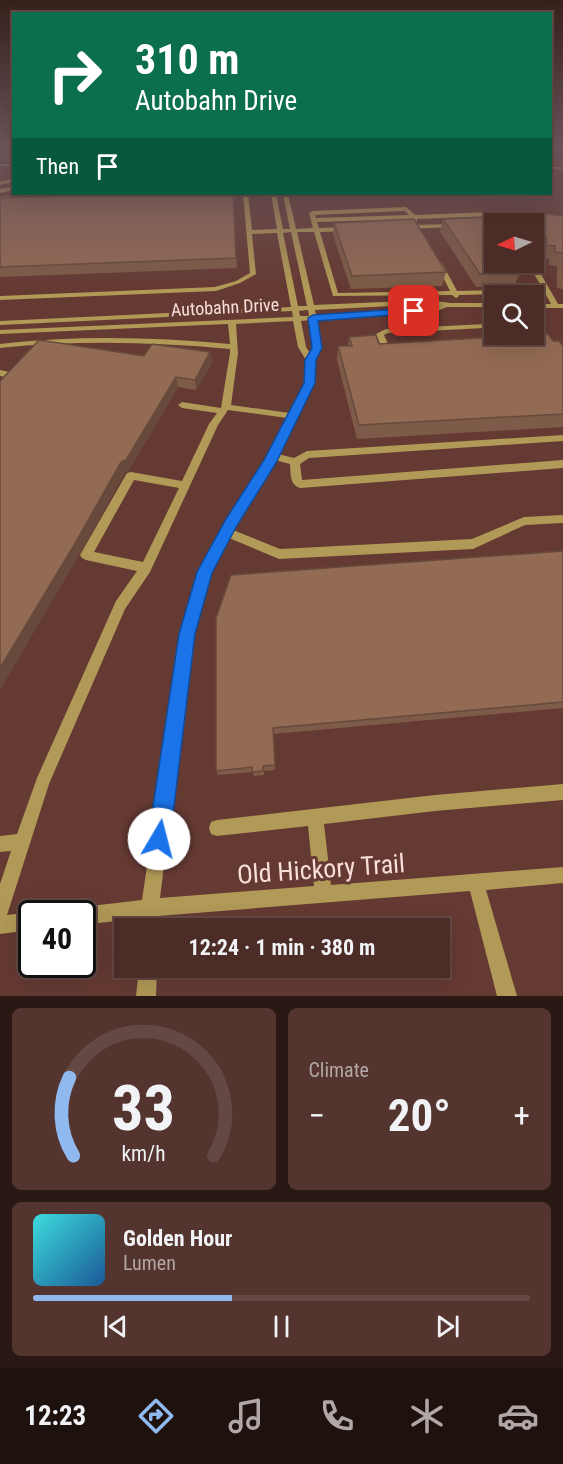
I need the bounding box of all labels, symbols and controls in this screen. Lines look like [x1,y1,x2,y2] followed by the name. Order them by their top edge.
[135,35,240,84] text: 310 m
[36,36,114,114] icon: right
[135,85,297,117] text: Autobahn Drive
[91,150,124,183] icon: arrive
[36,154,79,179] text: Then
[484,213,544,273] north arrow
[484,213,544,345] map controls
[388,285,439,336] pin
[484,285,544,345] button: search
[170,294,280,320] street label: Autobahn Drive
[397,294,430,327] icon: arrive
[127,807,191,871] position arrow
[236,848,406,890] street label: Old Hickory Trail
[18,900,96,978] speed limit sign: 40
[189,935,375,960] text: 12:24 · 1 min · 380 m
[309,1058,369,1082] text: Climate
[112,1072,175,1145] text: 33
[388,1089,451,1142] text: 20°
[309,1096,325,1135] text: −
[514,1096,530,1135] text: +
[122,1141,166,1166] text: km/h
[123,1226,232,1251] text: Golden Hour
[123,1251,176,1275] text: Lumen
[99,1310,132,1343] icon: previous
[265,1310,298,1343] icon: pause
[431,1310,464,1343] icon: next
[135,1395,177,1437] icon: directions
[225,1395,267,1437] icon: music
[316,1395,358,1437] icon: phone
[406,1395,448,1437] icon: climate
[497,1395,539,1437] icon: car
[24,1400,86,1432] text: 12:23

